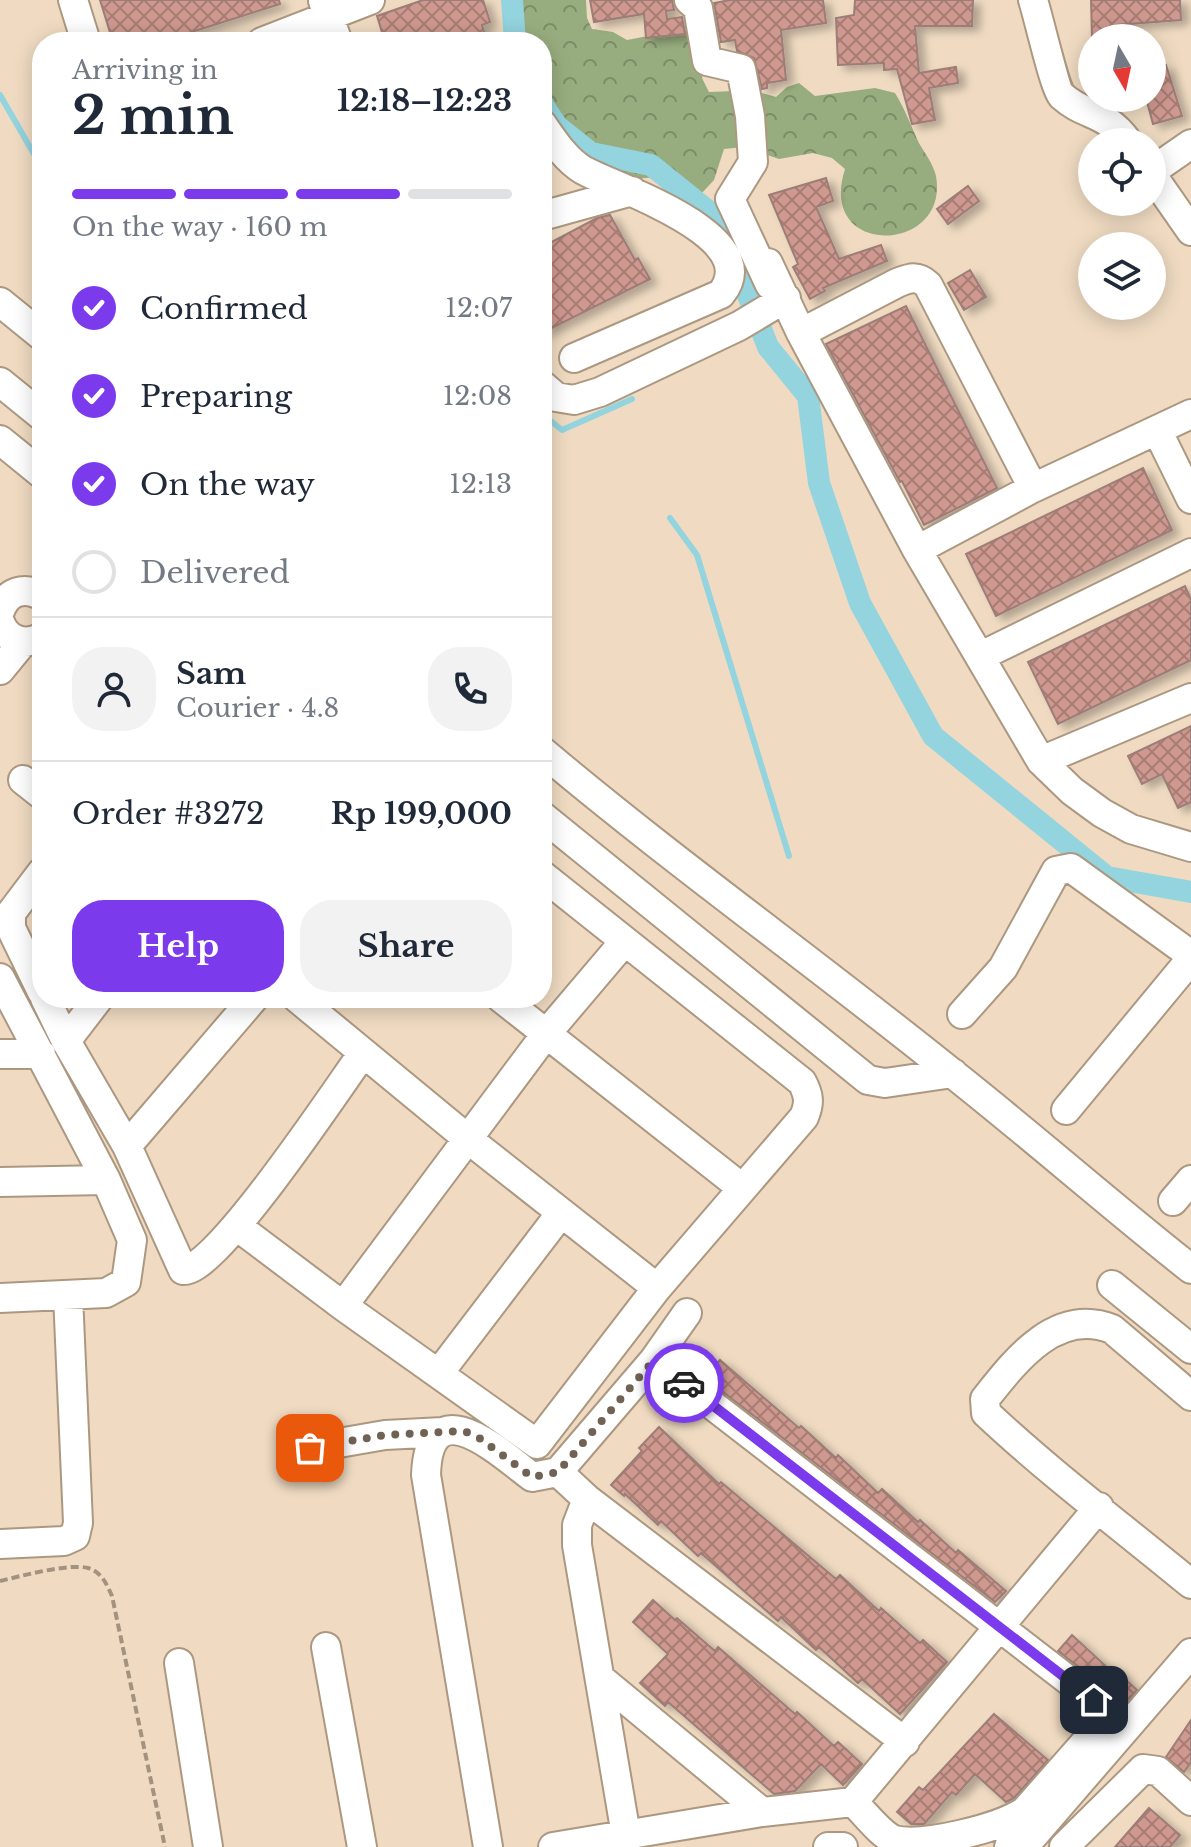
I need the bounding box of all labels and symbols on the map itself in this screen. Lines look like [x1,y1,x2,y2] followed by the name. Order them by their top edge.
[1078,24,1166,112] north arrow
[644,1343,724,1423] courier
[276,1414,344,1482] pin
[1060,1666,1128,1734] pin

